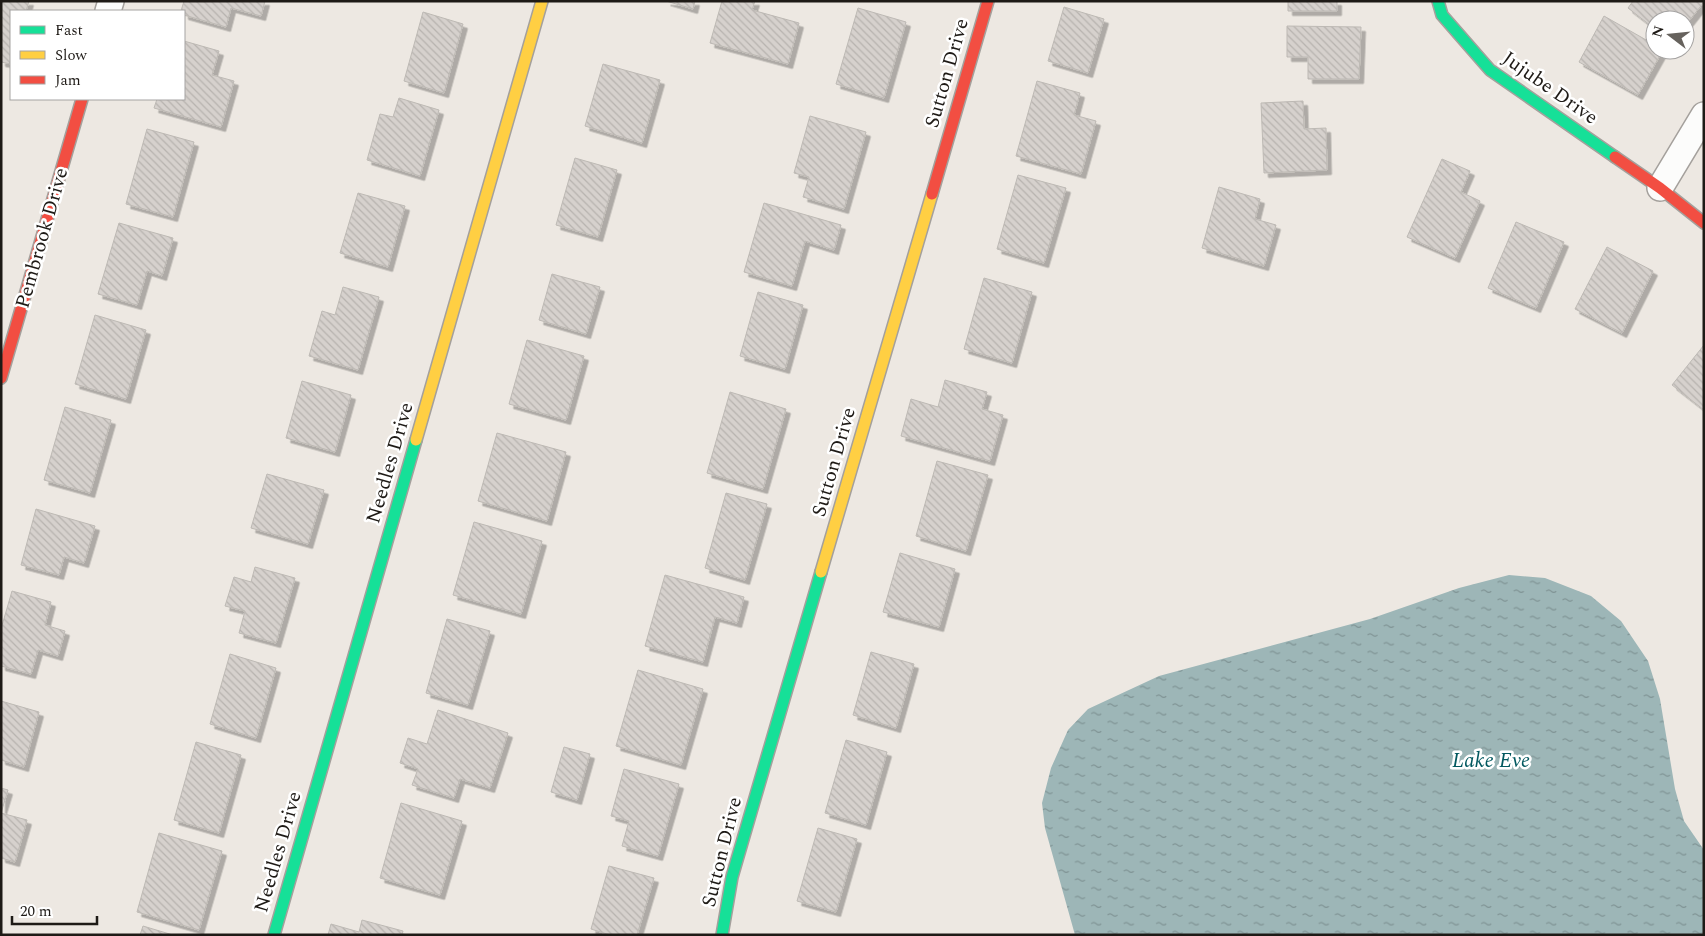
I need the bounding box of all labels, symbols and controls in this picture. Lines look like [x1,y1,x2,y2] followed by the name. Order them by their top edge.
[10,10,185,100] legend
[1645,10,1695,60] north arrow
[917,15,977,131] street label: Sutton Drive
[55,19,83,42] text: Fast
[1646,23,1670,40] text: N
[55,44,87,67] text: Slow
[1496,44,1604,132] street label: Jujube Drive
[55,69,81,92] text: Jam
[8,164,76,312] street label: Pembrook Drive
[358,399,422,527] street label: Needles Drive
[804,404,864,520] street label: Sutton Drive
[1452,745,1530,777] water label: Lake Eve
[246,788,310,916] street label: Needles Drive
[694,794,750,910] street label: Sutton Drive
[12,894,98,926] scale bar
[20,900,52,923] text: 20 m

